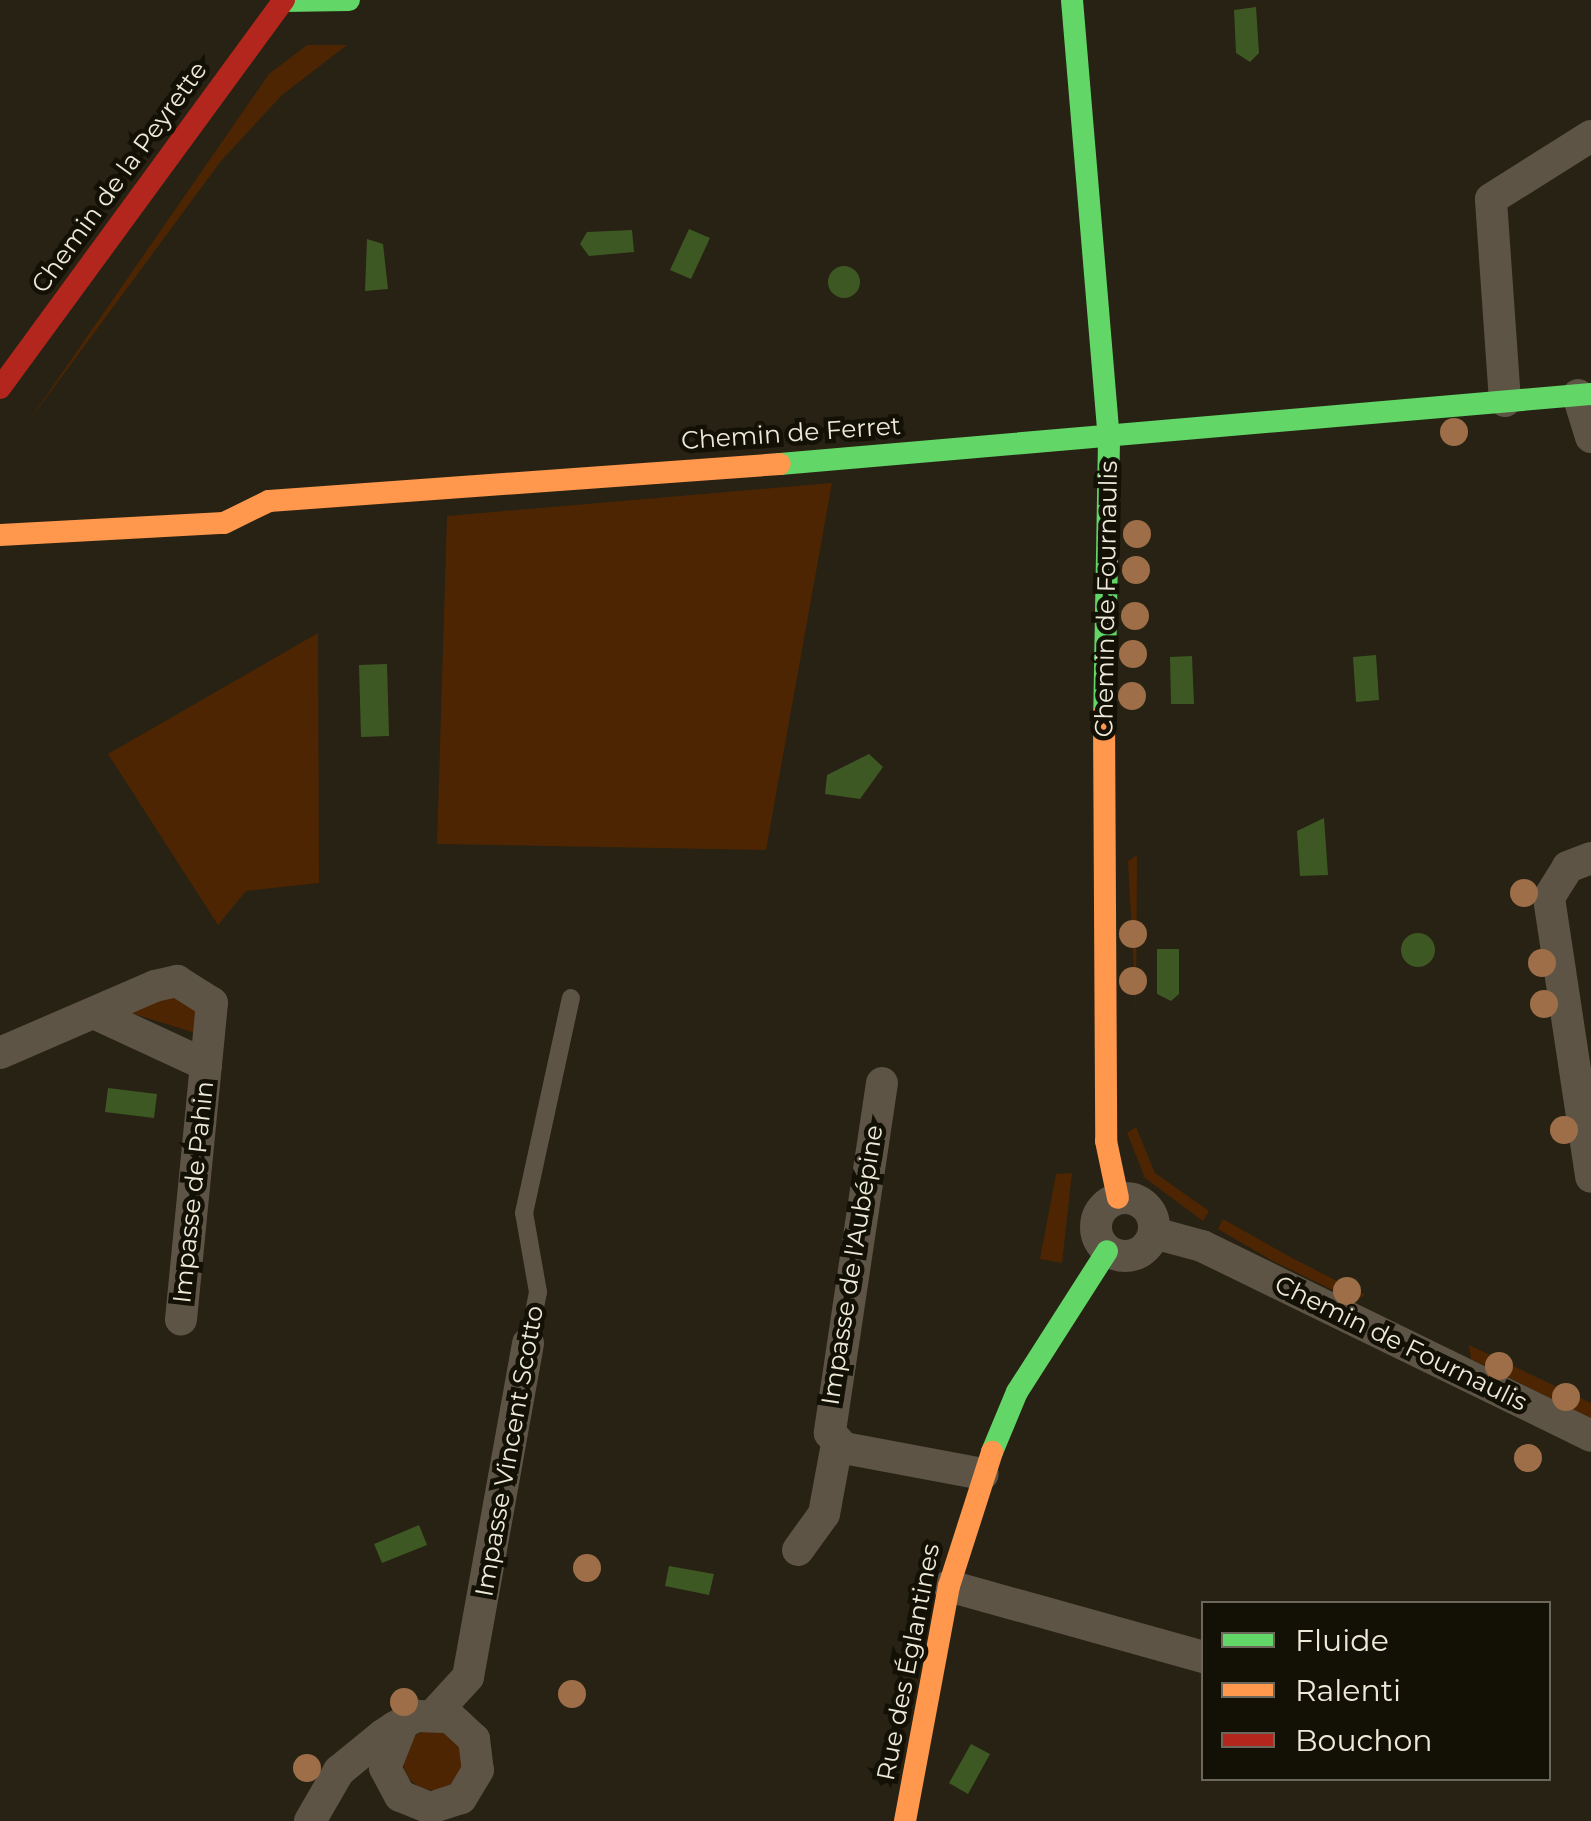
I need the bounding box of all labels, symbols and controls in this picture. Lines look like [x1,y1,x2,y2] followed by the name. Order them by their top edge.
[25,56,213,298] street label: Chemin de la Peyrette
[680,410,902,456] street label: Chemin de Ferret
[1089,460,1123,738] street label: Chemin de Fournaulis
[166,1079,220,1305] street label: Impasse de Pahin
[815,1123,889,1407] street label: Impasse de l'Aubépine
[1270,1269,1532,1417] street label: Chemin de Fournaulis
[469,1303,549,1599] street label: Impasse Vincent Scotto
[870,1541,946,1783] street label: Rue des Églantines
[1201,1601,1551,1781] legend
[1295,1622,1389,1659] text: Fluide
[1295,1672,1401,1709] text: Ralenti
[1295,1722,1433,1759] text: Bouchon

